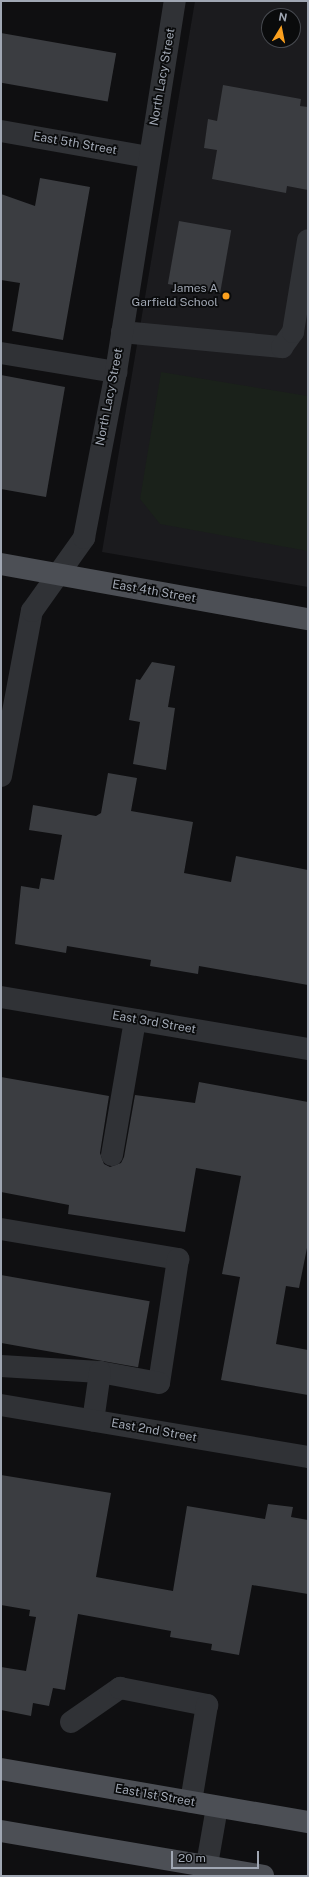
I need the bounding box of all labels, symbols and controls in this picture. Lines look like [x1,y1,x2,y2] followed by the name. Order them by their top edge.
[261,8,301,48] north arrow
[278,11,288,24] text: N
[147,27,179,127] street label: North Lacy Street
[32,130,118,158] street label: East 5th Street
[132,282,218,310] place label: James A Garfield School
[221,291,231,301] marker: James A Garfield School
[93,347,127,447] street label: North Lacy Street
[111,578,197,606] street label: East 4th Street
[111,1009,197,1037] street label: East 3rd Street
[110,1416,198,1446] street label: East 2nd Street
[114,1782,196,1810] street label: East 1st Street
[173,1843,261,1869] scale bar
[178,1851,206,1865] text: 20 m

